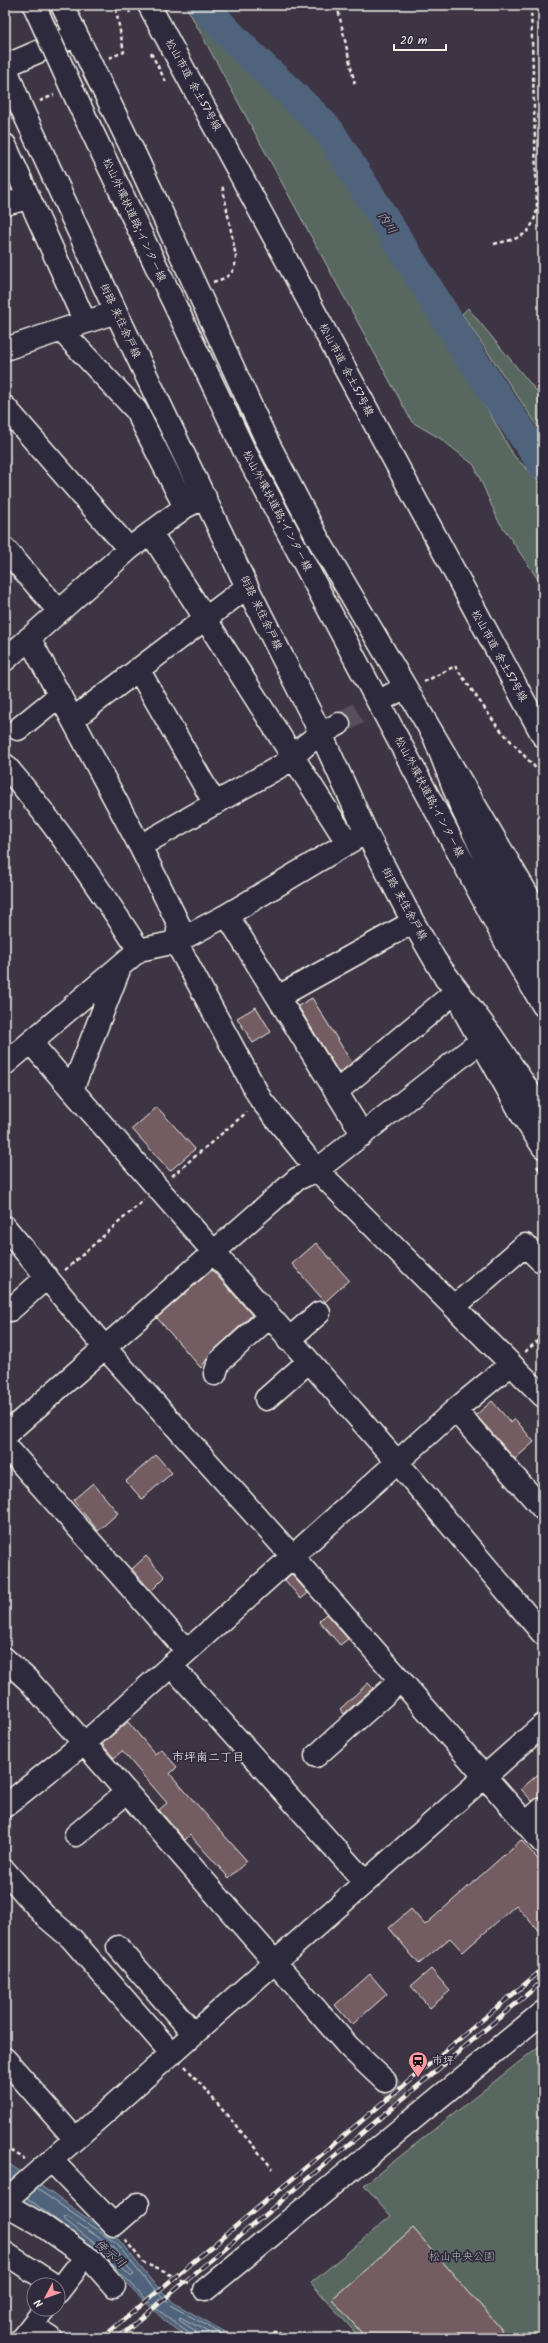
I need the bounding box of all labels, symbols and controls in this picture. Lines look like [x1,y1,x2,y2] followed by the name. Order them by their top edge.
[394,26,446,52] scale bar
[400,31,428,50] text: 20 m
[160,35,226,135] street label: 松山市道 余土57号線
[97,155,171,285] street label: 松山外環状道路;インター線
[373,208,401,238] water label: 内川
[95,280,145,362] street label: 街路 来住余戸線
[314,320,378,420] street label: 松山市道 余土57号線
[237,447,317,575] street label: 松山外環状道路;インター線
[235,572,287,654] street label: 街路 来住余戸線
[466,606,532,706] street label: 松山市道 余土57号線
[389,733,469,861] street label: 松山外環状道路;インター線
[376,864,432,944] street label: 街路 来住余戸線
[172,1748,244,1767] district label: 市坪南二丁目
[407,2050,429,2078] station icon: 市坪
[432,2052,454,2070] place label: 市坪
[90,2235,130,2273] water label: 傍示川
[429,2248,495,2266] park label: 松山中央公園
[26,2277,66,2317] north arrow
[30,2294,48,2311] text: N

